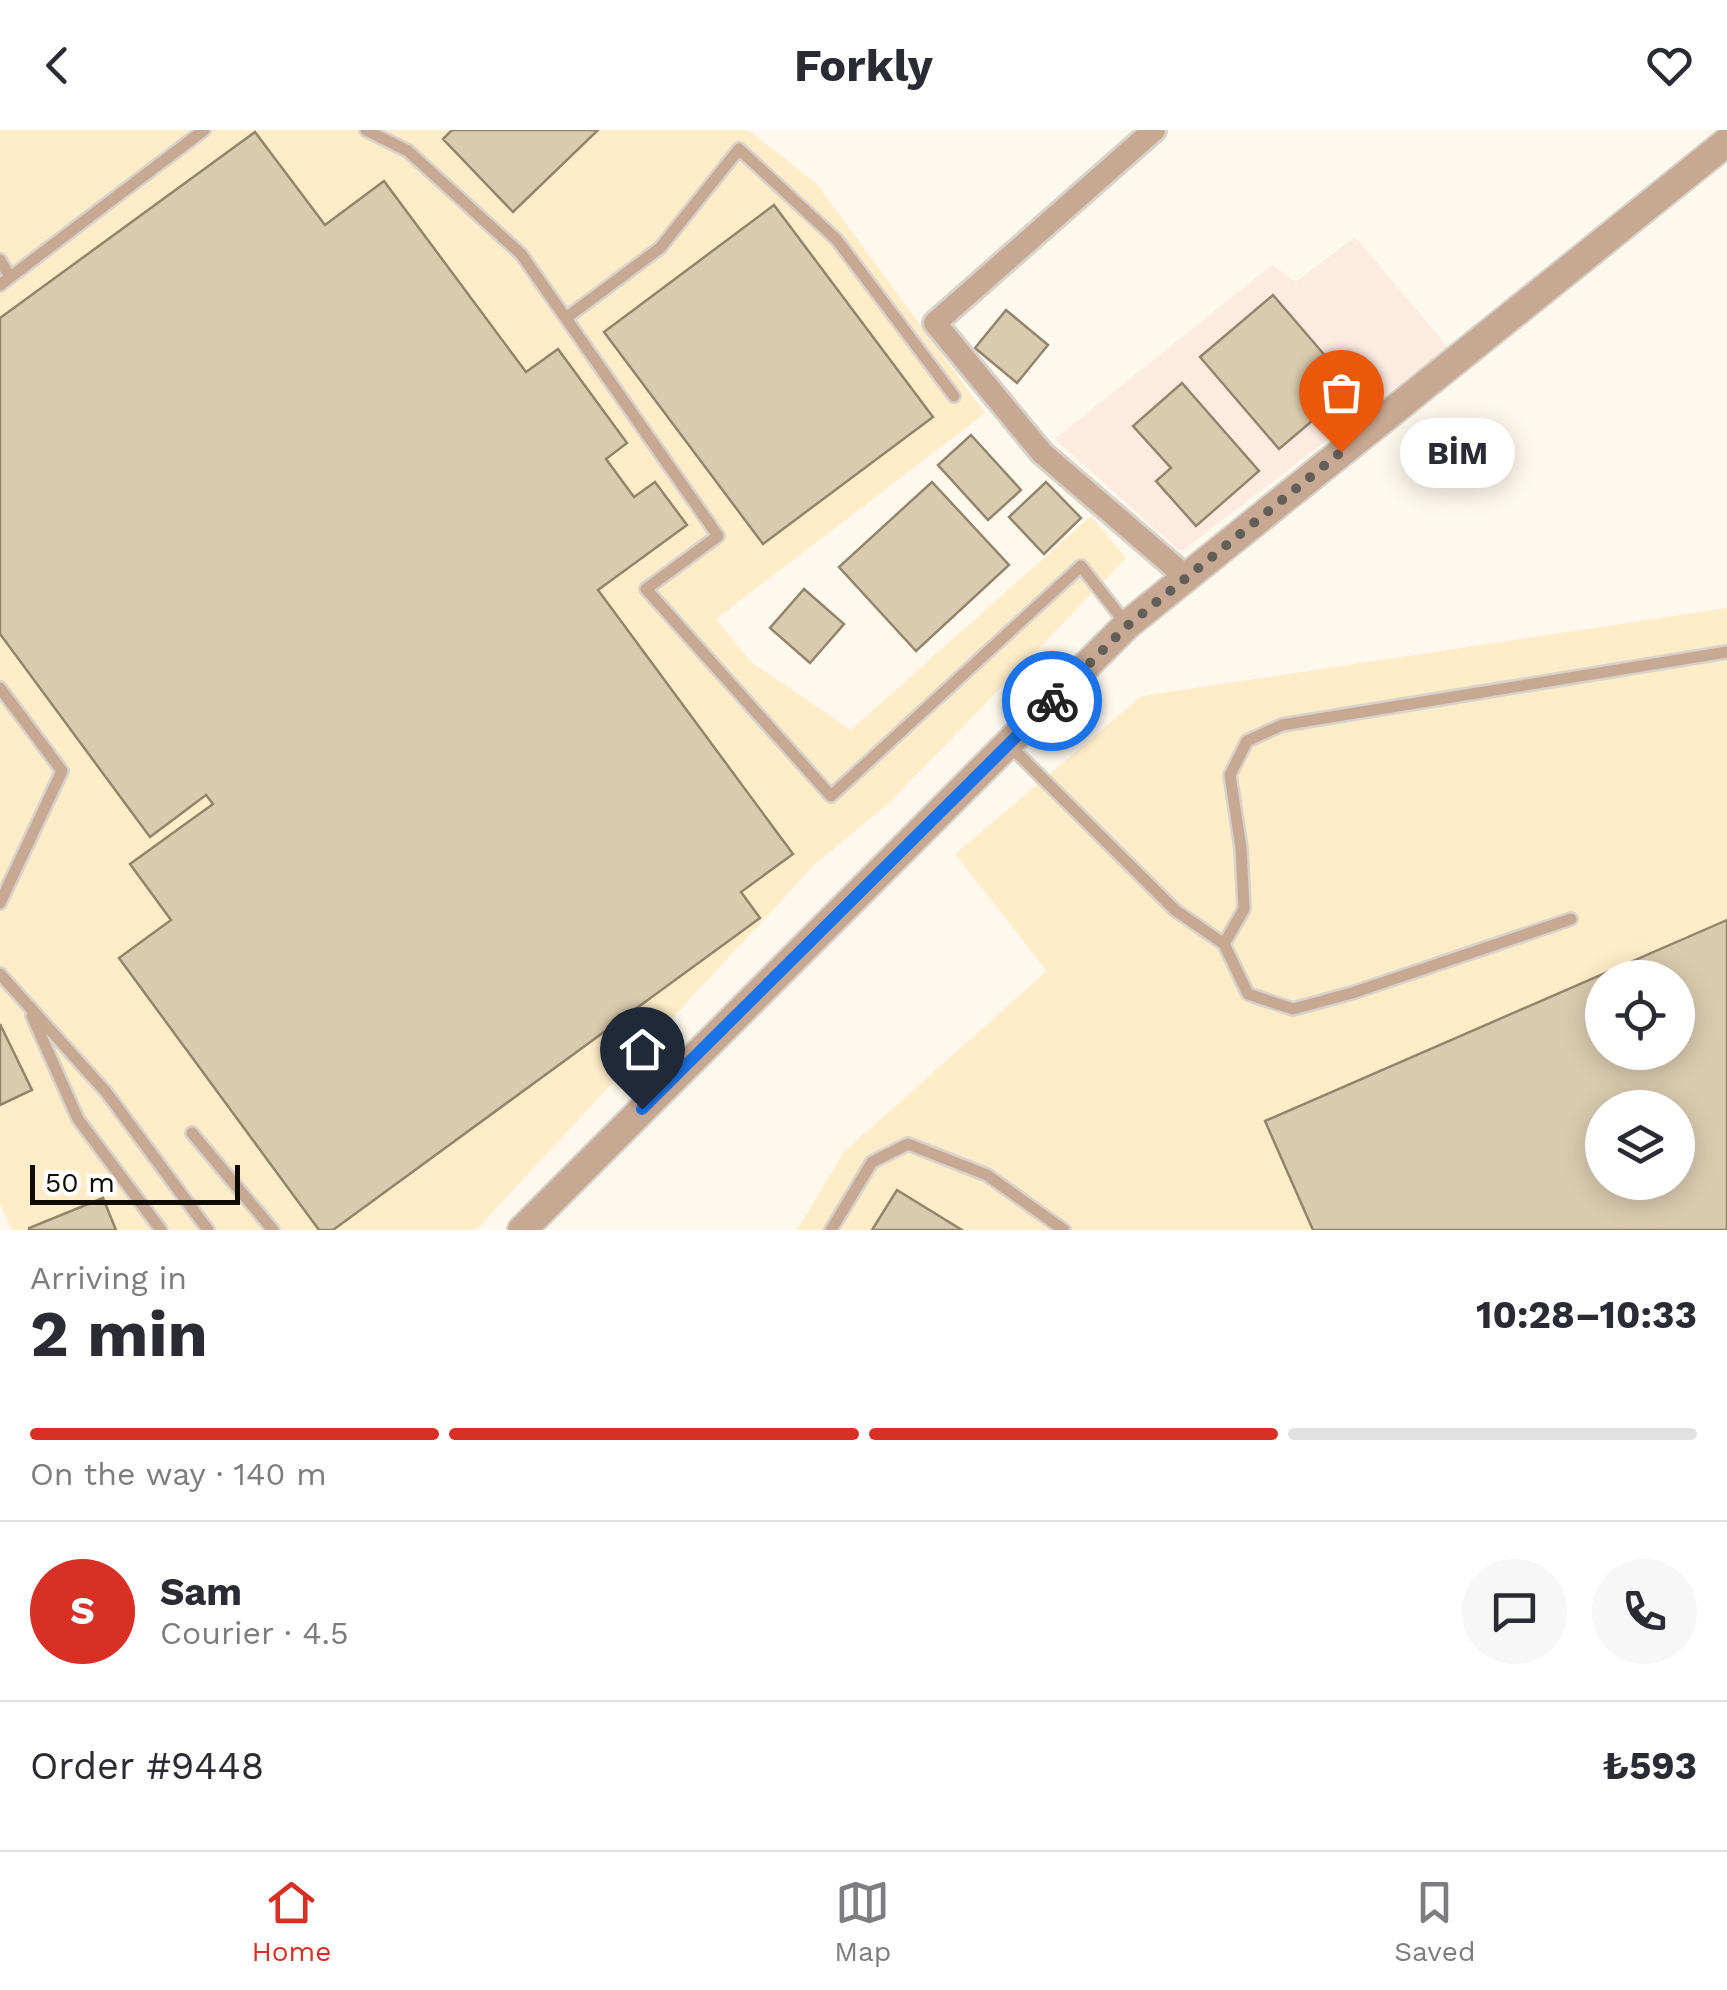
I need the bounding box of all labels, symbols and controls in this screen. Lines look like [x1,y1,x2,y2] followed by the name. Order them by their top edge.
[30,38,85,93] icon: back
[1642,38,1697,93] icon: heart
[794,39,933,92] text: Forkly
[1299,350,1384,453] pin
[1314,365,1369,420] icon: bag
[1401,417,1516,487] callout: BİM
[1427,434,1488,472] text: BİM
[1002,651,1102,751] courier
[1025,674,1080,729] icon: bike
[1585,960,1695,1200] map controls
[1585,960,1695,1070] button: locate
[600,1007,685,1110] pin
[615,1022,670,1077] icon: home
[1585,1090,1695,1200] button: layers
[30,1160,240,1204] scale bar
[45,1166,115,1199] text: 50 m
[30,1259,187,1297] text: Arriving in
[1476,1293,1697,1337] text: 10:28–10:33
[30,1296,208,1372] text: 2 min
[30,1455,327,1493] text: On the way · 140 m
[1462,1559,1567,1664] button: chat
[1592,1559,1697,1664] button: phone
[160,1570,242,1614] text: Sam
[70,1589,95,1633] text: S
[160,1614,349,1652] text: Courier · 4.5
[30,1744,264,1788] text: Order #9448
[1602,1744,1697,1788] text: ₺593
[251,1875,331,1968] tab: Home
[834,1875,891,1968] tab: Map
[1394,1875,1476,1968] tab: Saved

